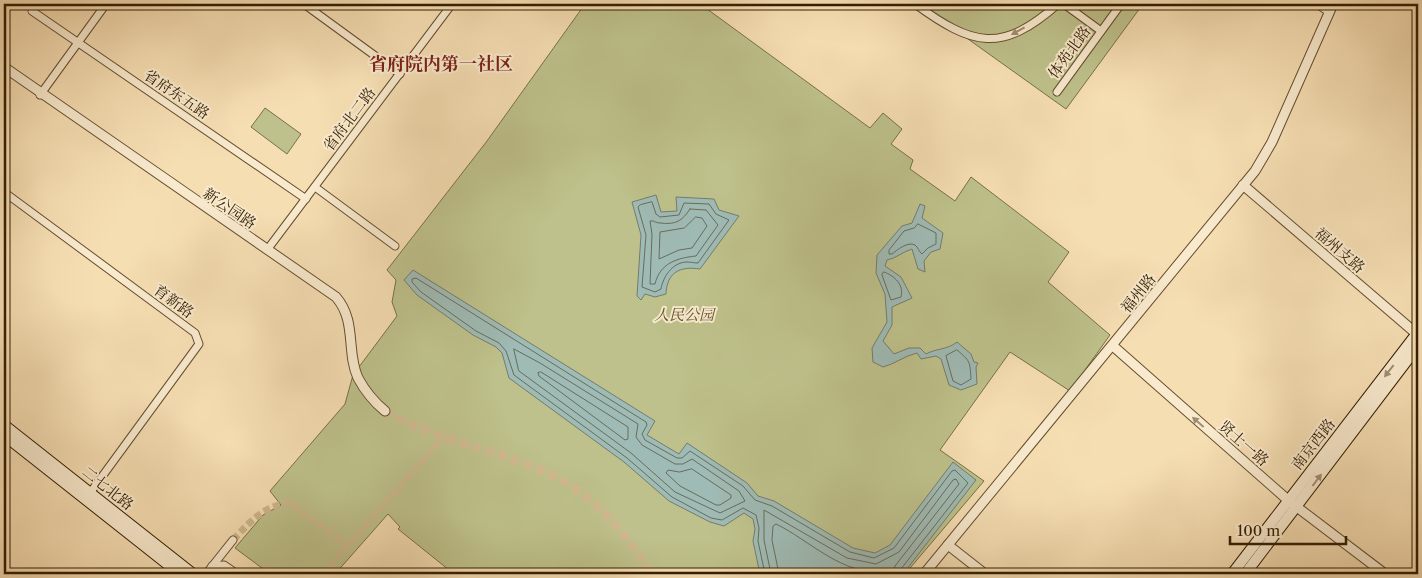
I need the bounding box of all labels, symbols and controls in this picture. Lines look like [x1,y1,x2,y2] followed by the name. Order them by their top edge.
[1044,22,1094,82] street label: 体苑北路
[1011,27,1026,35] one-way arrow
[369,53,513,75] district label: 省府院内第一社区
[141,65,213,123] street label: 省府东五路
[319,83,379,155] street label: 省府北二路
[200,183,260,233] street label: 新公园路
[1311,223,1369,277] street label: 福州支路
[1116,270,1160,316] street label: 福州路
[150,280,198,322] street label: 育新路
[654,305,716,324] park label: 人民公园
[1383,364,1394,377] one-way arrow
[1287,415,1339,473] street label: 南京西路
[1192,416,1205,427] one-way arrow
[1215,416,1273,470] street label: 贤士一路
[79,462,137,514] street label: 二七北路
[1312,473,1322,487] one-way arrow
[1230,513,1346,545] scale bar
[1237,521,1280,540] text: 100 m

